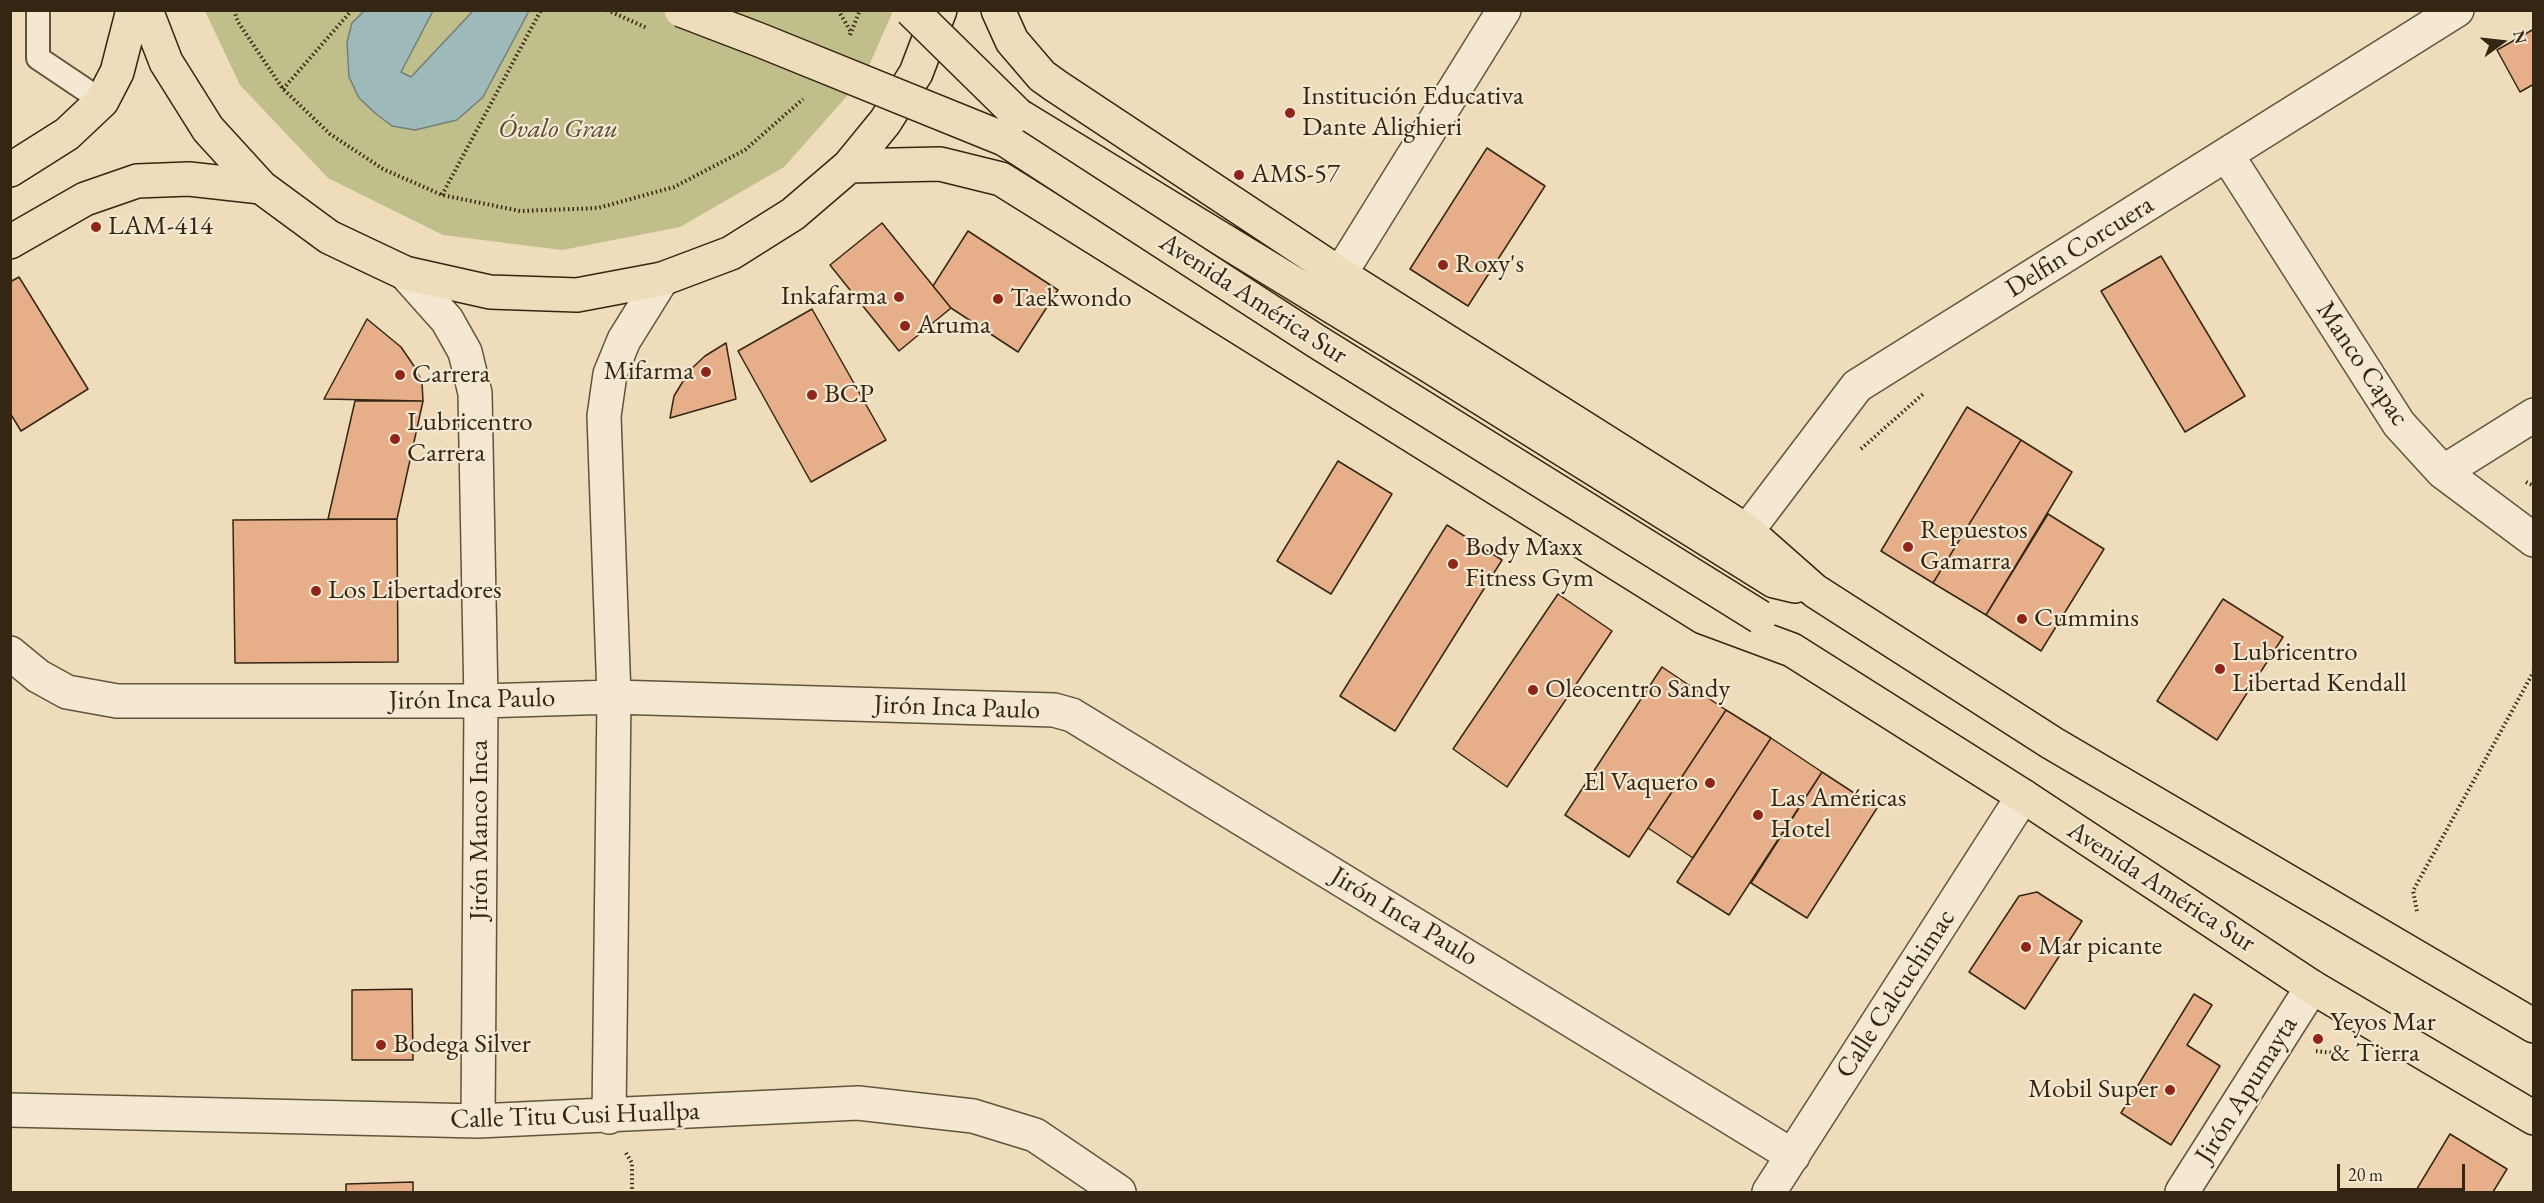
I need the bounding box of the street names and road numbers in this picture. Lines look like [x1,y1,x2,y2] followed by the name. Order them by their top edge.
[2000,189,2160,305] street label: Delfin Corcuera
[1153,226,1353,372] street label: Avenida América Sur
[2309,296,2415,432] street label: Manco Capac
[389,682,555,718] street label: Jirón Inca Paulo
[873,689,1041,727] street label: Jirón Inca Paulo
[464,740,496,920] street label: Jirón Manco Inca
[2061,814,2261,960] street label: Avenida América Sur
[1324,860,1484,974] street label: Jirón Inca Paulo
[1829,904,1963,1084] street label: Calle Calcuchimac
[2189,1010,2305,1170] street label: Jirón Apumayta
[450,1095,700,1137] street label: Calle Titu Cusi Huallpa

